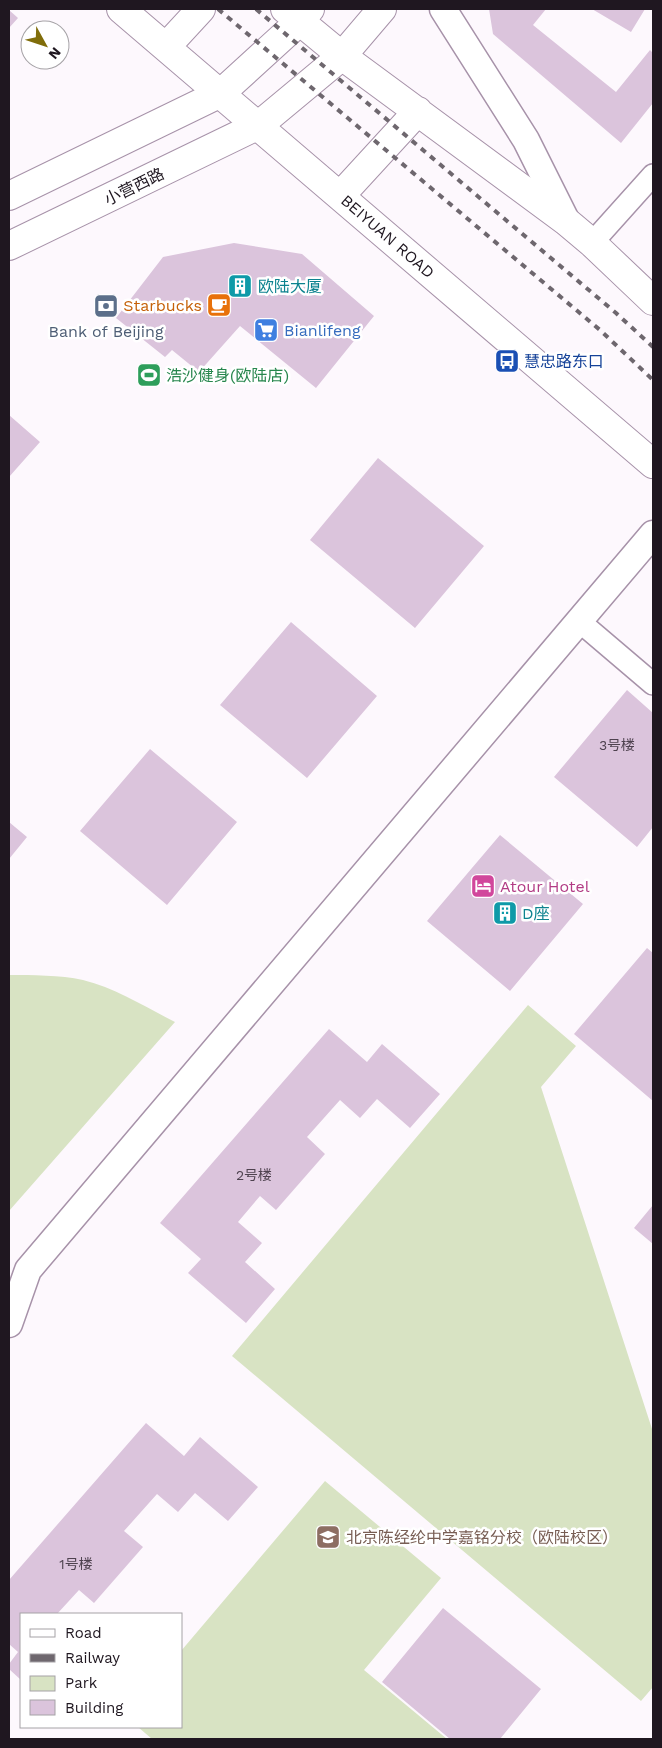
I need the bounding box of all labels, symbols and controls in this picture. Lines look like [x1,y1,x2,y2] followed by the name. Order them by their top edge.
[20,20,70,70] north arrow
[45,44,64,62] text: N
[101,164,167,209] street label: 小营西路
[337,191,438,282] street label: BEIYUAN ROAD
[227,273,253,299] building icon: 欧陆大厦
[258,277,322,296] place label: 欧陆大厦
[206,292,232,318] cafe icon: Starbucks
[93,293,119,319] bank icon: Bank of Beijing
[123,296,202,315] place label: Starbucks
[253,317,279,343] supermarket icon: Bianlifeng
[284,321,361,340] place label: Bianlifeng
[48,322,164,341] place label: Bank of Beijing
[494,348,520,374] bus stop icon: 慧忠路东口
[524,352,604,371] place label: 慧忠路东口
[136,362,162,388] sports icon: 浩沙健身(欧陆店)
[166,366,289,385] place label: 浩沙健身(欧陆店)
[599,737,635,753] house number: 3号楼
[470,873,496,899] hotel icon: Atour Hotel
[500,877,590,896] place label: Atour Hotel
[492,900,518,926] building icon: D座
[522,904,550,923] place label: D座
[236,1167,272,1183] house number: 2号楼
[315,1524,341,1550] school or university icon: 北京陈经纶中学嘉铭分校（欧陆校区）
[346,1528,618,1547] place label: 北京陈经纶中学嘉铭分校（欧陆校区）
[59,1556,93,1572] house number: 1号楼
[20,1613,182,1728] legend
[65,1624,102,1642] text: Road
[65,1649,120,1667] text: Railway
[65,1674,98,1692] text: Park
[65,1699,123,1717] text: Building

